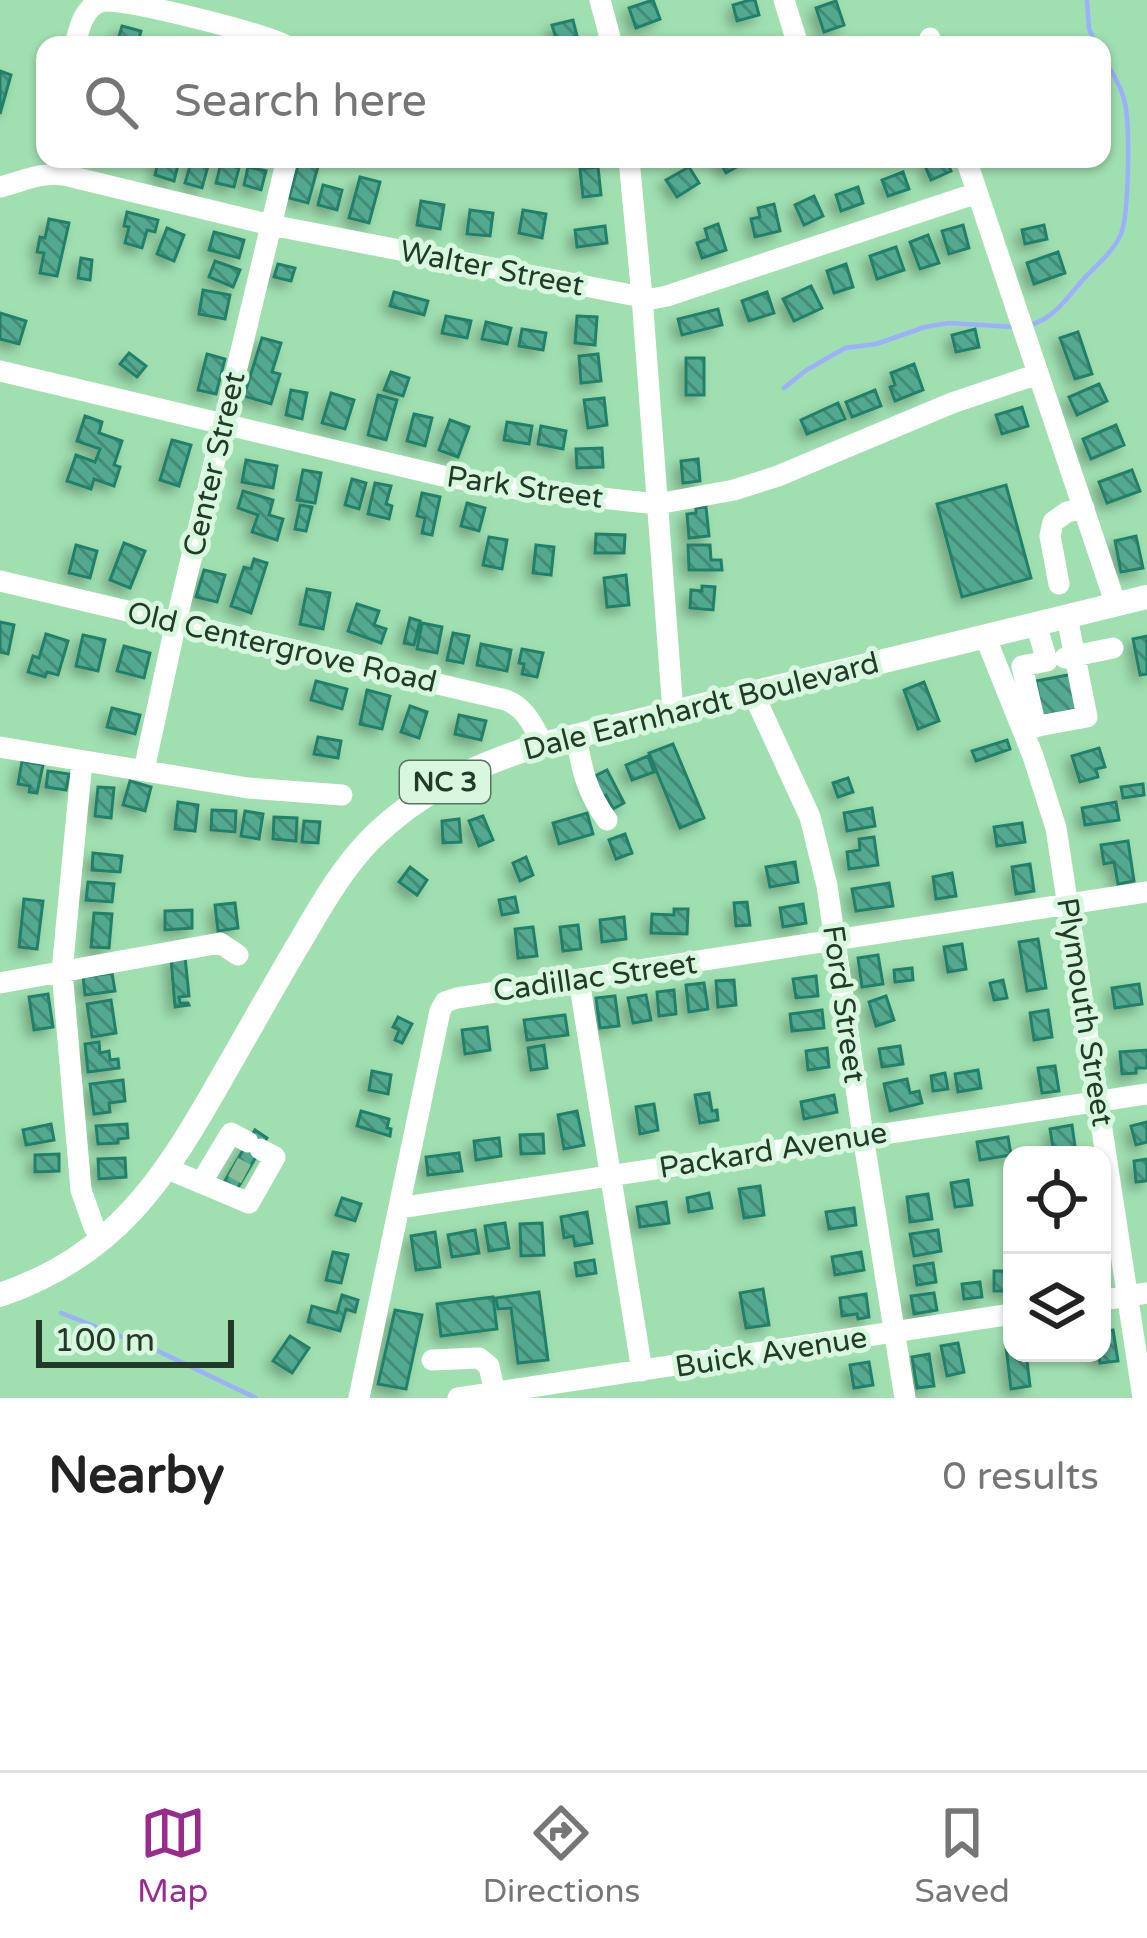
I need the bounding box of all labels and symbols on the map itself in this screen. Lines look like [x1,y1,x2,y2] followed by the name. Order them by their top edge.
[397,233,587,304] street label: Walter Street
[175,368,254,560] street label: Center Street
[444,458,606,517] street label: Park Street
[123,594,440,701] street label: Old Centergrove Road
[519,644,883,769] street label: Dale Earnhardt Boulevard
[400,761,490,803] road number: NC 3
[1048,895,1121,1129] street label: Plymouth Street
[814,923,873,1085] street label: Ford Street
[491,945,699,1010] street label: Cadillac Street
[656,1114,890,1187] street label: Packard Avenue
[36,1314,234,1367] scale bar
[672,1319,870,1386] street label: Buick Avenue

